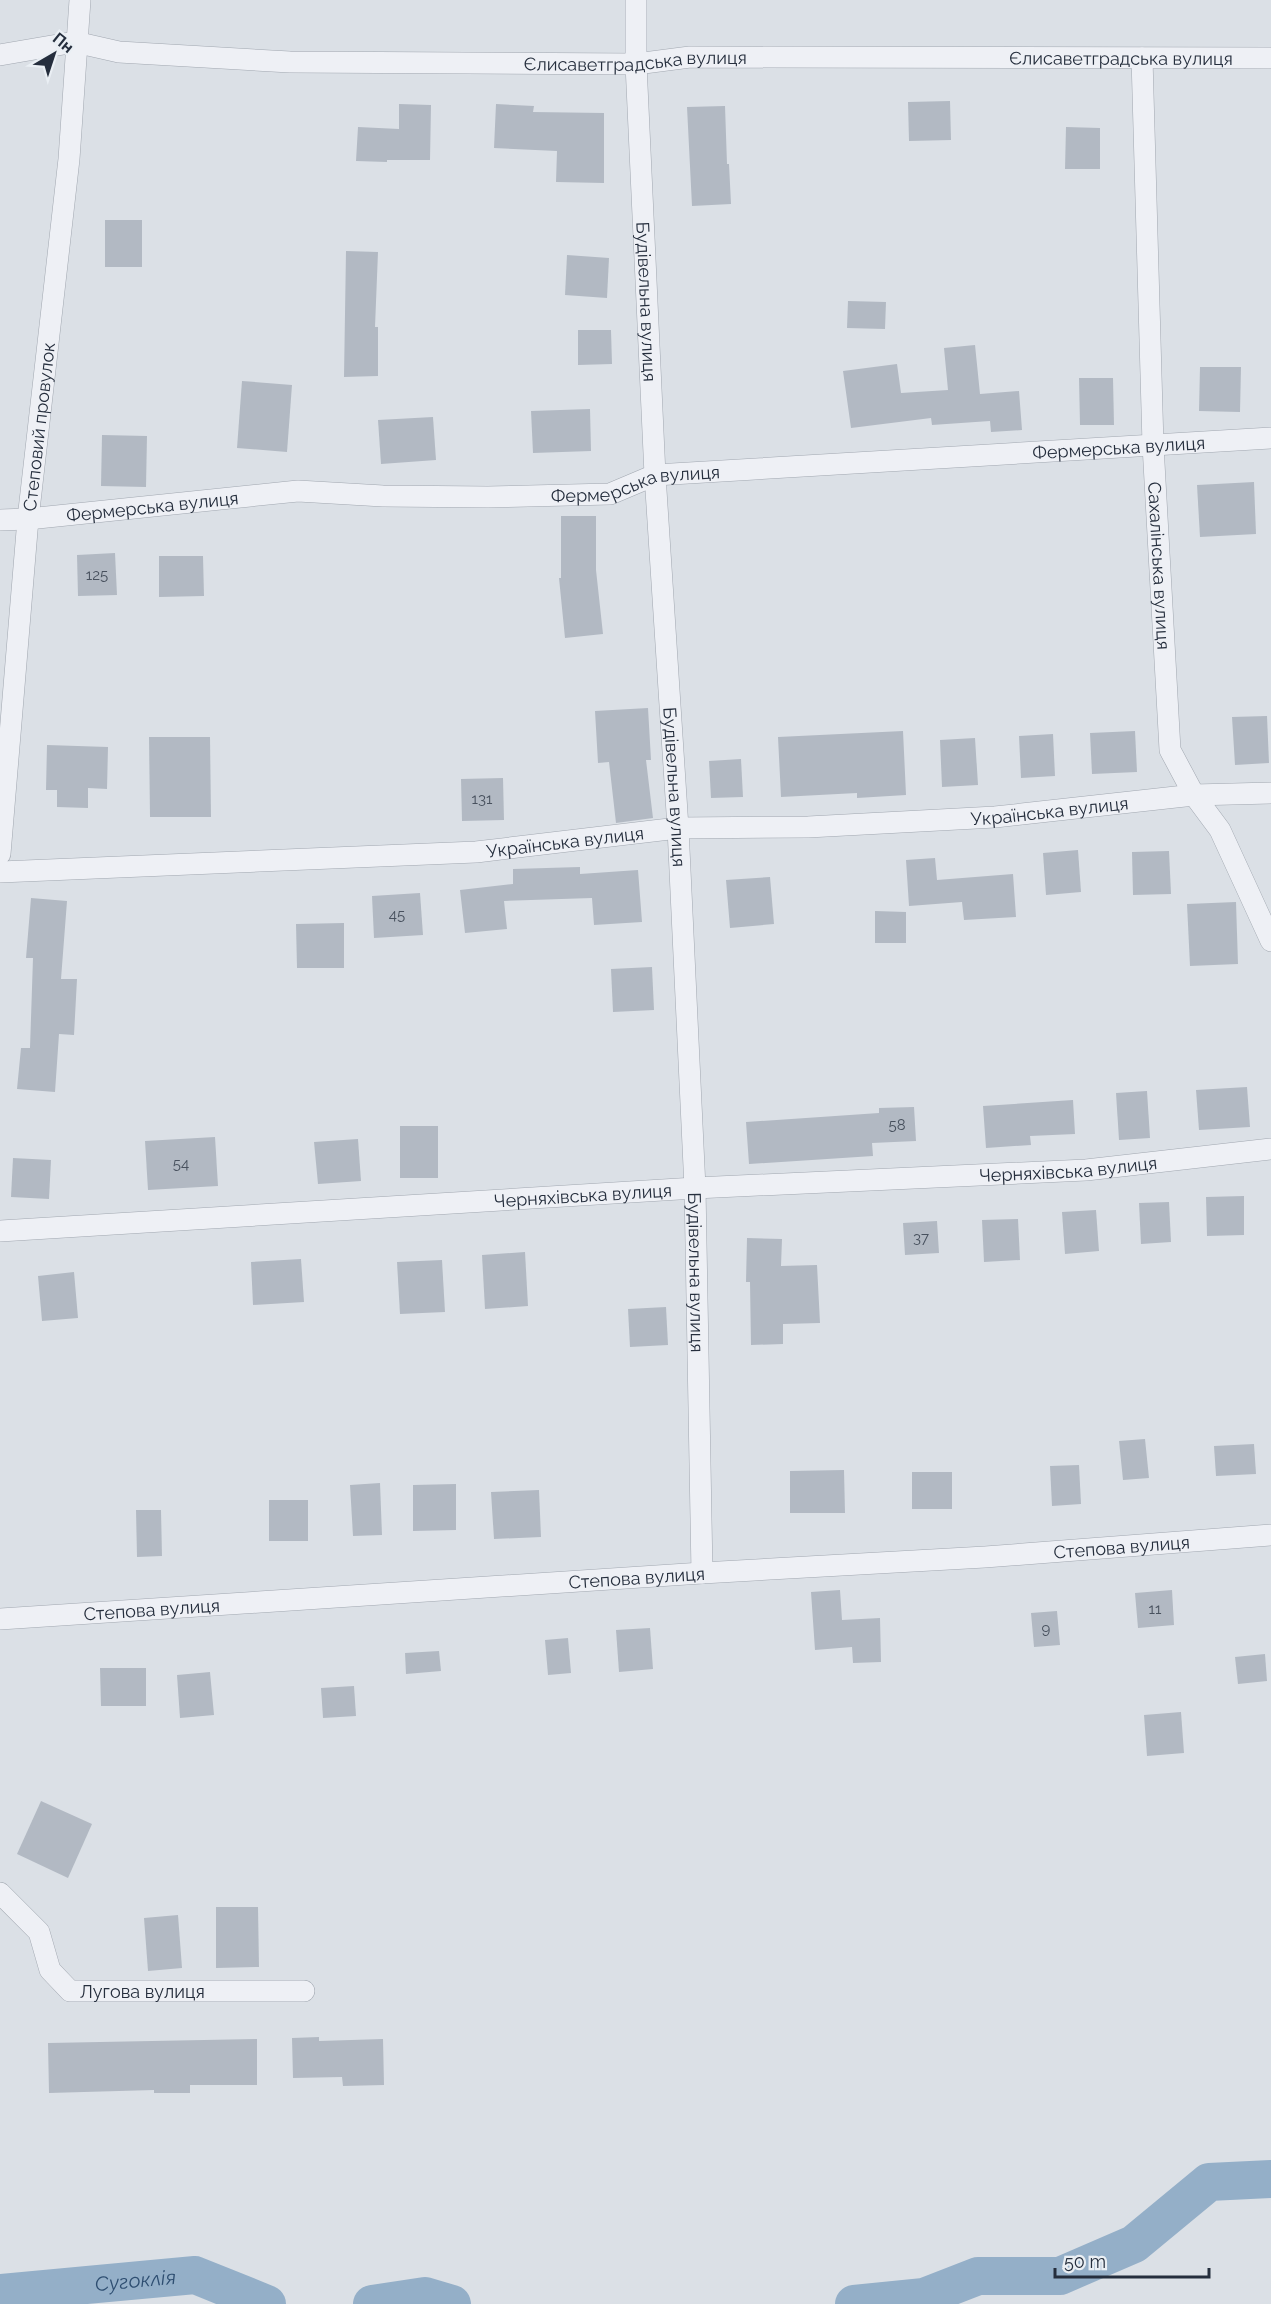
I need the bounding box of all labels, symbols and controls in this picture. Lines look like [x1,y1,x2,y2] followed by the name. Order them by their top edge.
[24,24,84,84] north arrow
[49,29,77,57] text: Пн
[524,46,747,75] street label: Єлисаветградська вулиця
[1009,47,1233,68] street label: Єлисаветградська вулиця
[633,221,661,382] street label: Будівельна вулиця
[18,341,59,512] street label: Степовий провулок
[1032,431,1206,463] street label: Фермерська вулиця
[551,461,721,506] street label: Фермерська вулиця
[1145,481,1175,650] street label: Сахалінська вулиця
[65,487,240,525] street label: Фермерська вулиця
[86,566,108,584] house number: 125
[660,706,690,867] street label: Будівельна вулиця
[472,790,493,808] house number: 131
[970,792,1129,829] street label: Українська вулиця
[485,822,645,861] street label: Українська вулиця
[389,906,405,924] house number: 45
[888,1116,906,1134] house number: 58
[979,1152,1158,1185] street label: Черняхівська вулиця
[173,1155,189,1173] house number: 54
[493,1179,673,1211] street label: Черняхівська вулиця
[685,1192,708,1353] street label: Будівельна вулиця
[913,1229,929,1247] house number: 37
[1053,1531,1191,1562] street label: Степова вулиця
[568,1562,706,1592] street label: Степова вулиця
[83,1594,221,1624] street label: Степова вулиця
[1149,1600,1162,1618] house number: 11
[1042,1620,1051,1638] house number: 9
[80,1981,205,2002] street label: Лугова вулиця
[1055,2241,1210,2279] scale bar
[1064,2251,1106,2272] text: 50 m
[94,2265,177,2296] water label: Сугоклія

